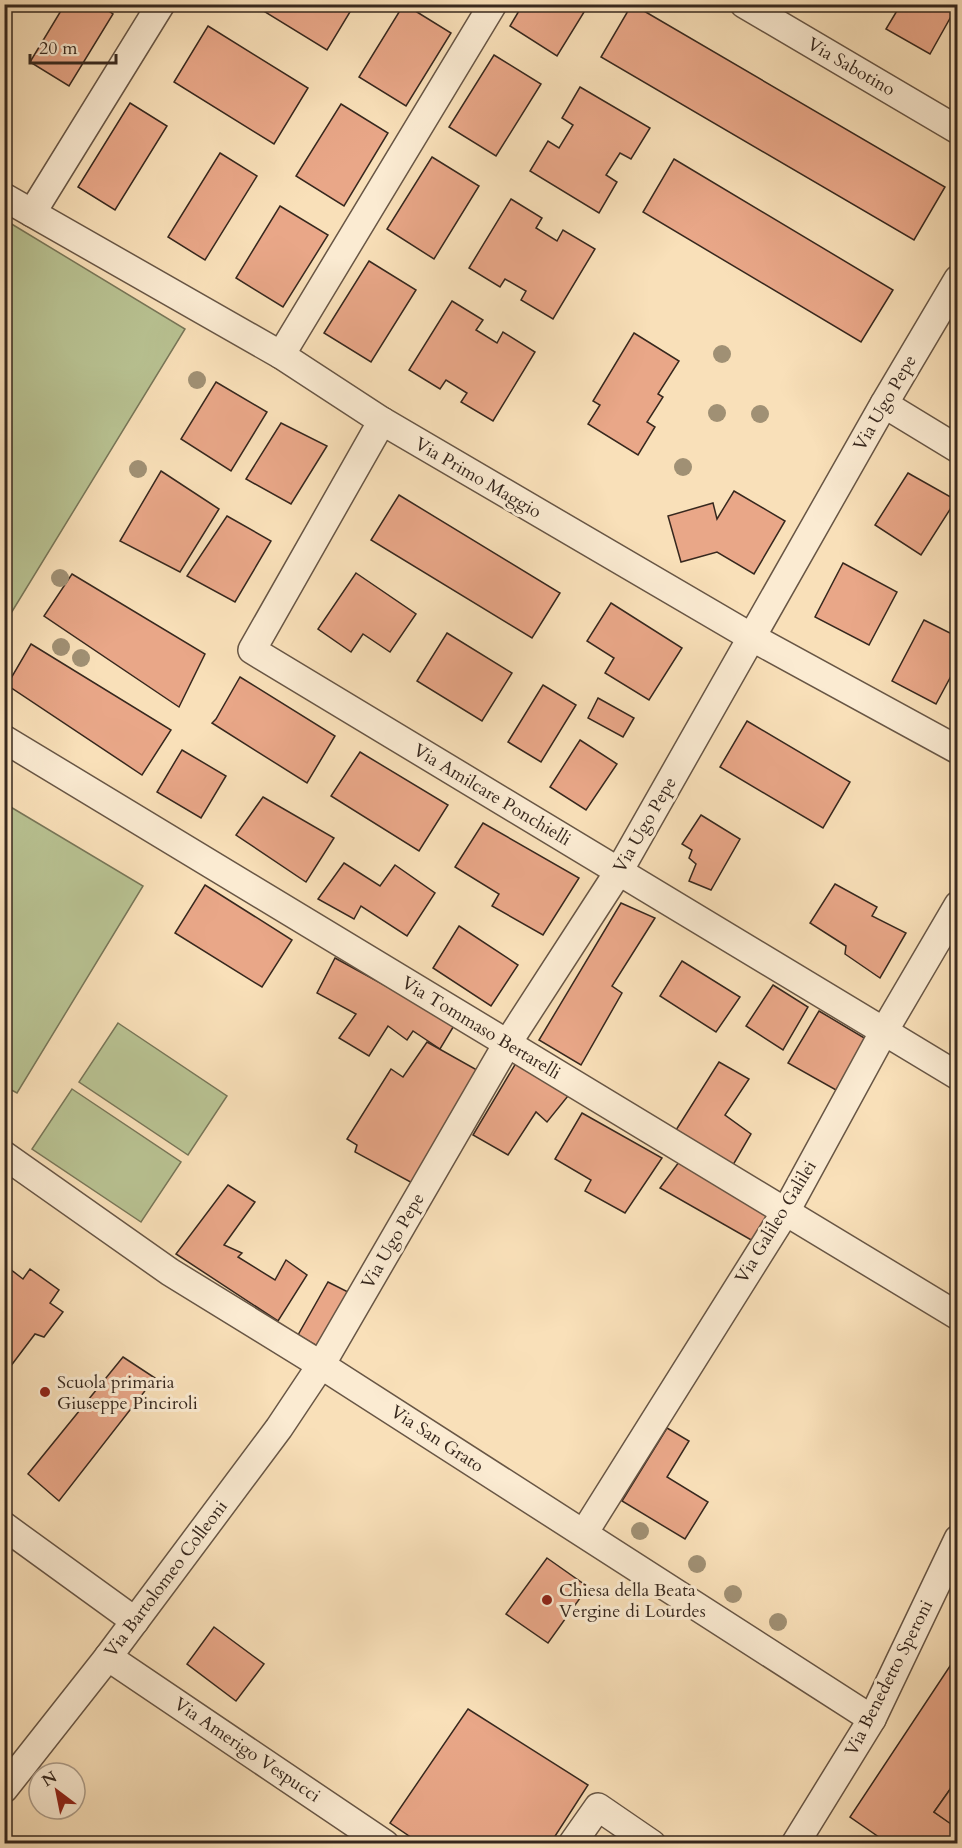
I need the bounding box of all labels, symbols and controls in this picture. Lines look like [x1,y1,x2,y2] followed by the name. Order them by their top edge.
[30,27,116,65] scale bar
[802,32,900,102] street label: Via Sabotino
[39,36,78,61] text: 20 m
[847,350,923,456] street label: Via Ugo Pepe
[410,432,546,525] street label: Via Primo Maggio
[408,738,576,852] street label: Via Amilcare Ponchielli
[607,772,683,878] street label: Via Ugo Pepe
[397,970,565,1086] street label: Via Tommaso Bertarelli
[729,1156,823,1288] street label: Via Galileo Galilei
[355,1188,431,1294] street label: Via Ugo Pepe
[57,1370,198,1416] place label: Scuola primaria Giuseppe Pinciroli
[38,1385,52,1399] marker: Scuola primaria Giuseppe Pinciroli
[385,1399,489,1479] street label: Via San Grato
[99,1495,233,1663] street label: Via Bartolomeo Colleoni
[559,1578,706,1624] place label: Chiesa della Beata Vergine di Lourdes
[540,1593,554,1607] marker: Chiesa della Beata Vergine di Lourdes
[839,1596,939,1760] street label: Via Benedetto Speroni
[169,1692,325,1808] street label: Via Amerigo Vespucci
[27,1761,87,1821] north arrow
[38,1766,61,1792] text: N

